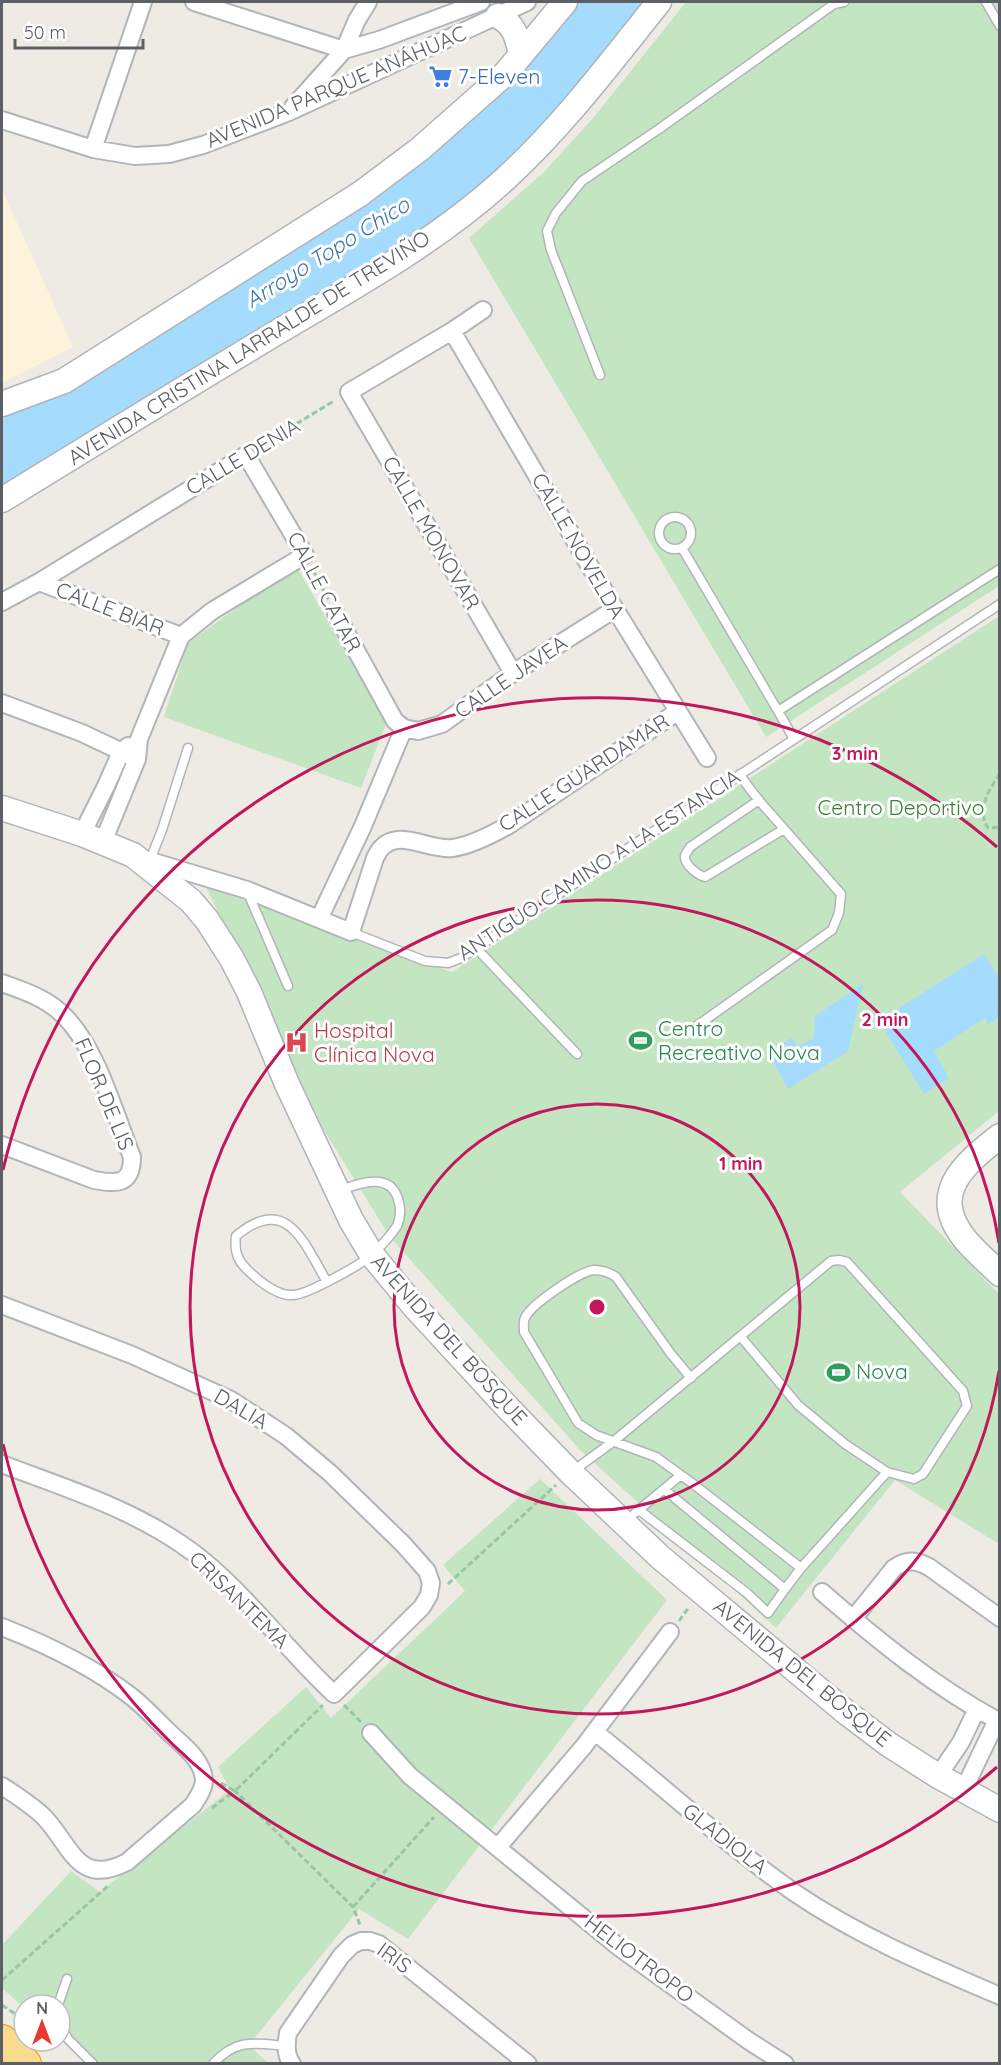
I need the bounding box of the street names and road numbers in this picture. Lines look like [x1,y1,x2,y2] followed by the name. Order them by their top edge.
[202,19,470,153] street label: AVENIDA PARQUE ANÁHUAC
[63,224,434,470] street label: AVENIDA CRISTINA LARRALDE DE TREVIÑO
[181,412,304,500] street label: CALLE DENIA
[377,451,486,614] street label: CALLE MONOVAR
[527,468,631,623] street label: CALLE NOVELDA
[282,527,368,656] street label: CALLE CATAR
[53,576,168,641] street label: CALLE BIAR
[449,629,572,723] street label: CALLE JAVEA
[493,707,674,837] street label: CALLE GUARDAMAR
[452,763,745,965] street label: ANTIGUO CAMINO A LA ESTANCIA
[70,1033,140,1154] street label: FLOR DE LIS
[366,1248,533,1430] street label: AVENIDA DEL BOSQUE
[210,1382,273,1434] street label: DALIA
[184,1545,295,1654] street label: CRISANTEMA
[709,1593,897,1752] street label: AVENIDA DEL BOSQUE
[678,1797,773,1879] street label: GLADIOLA
[580,1909,699,2008] street label: HELIOTROPO
[372,1936,417,1978] street label: IRIS

